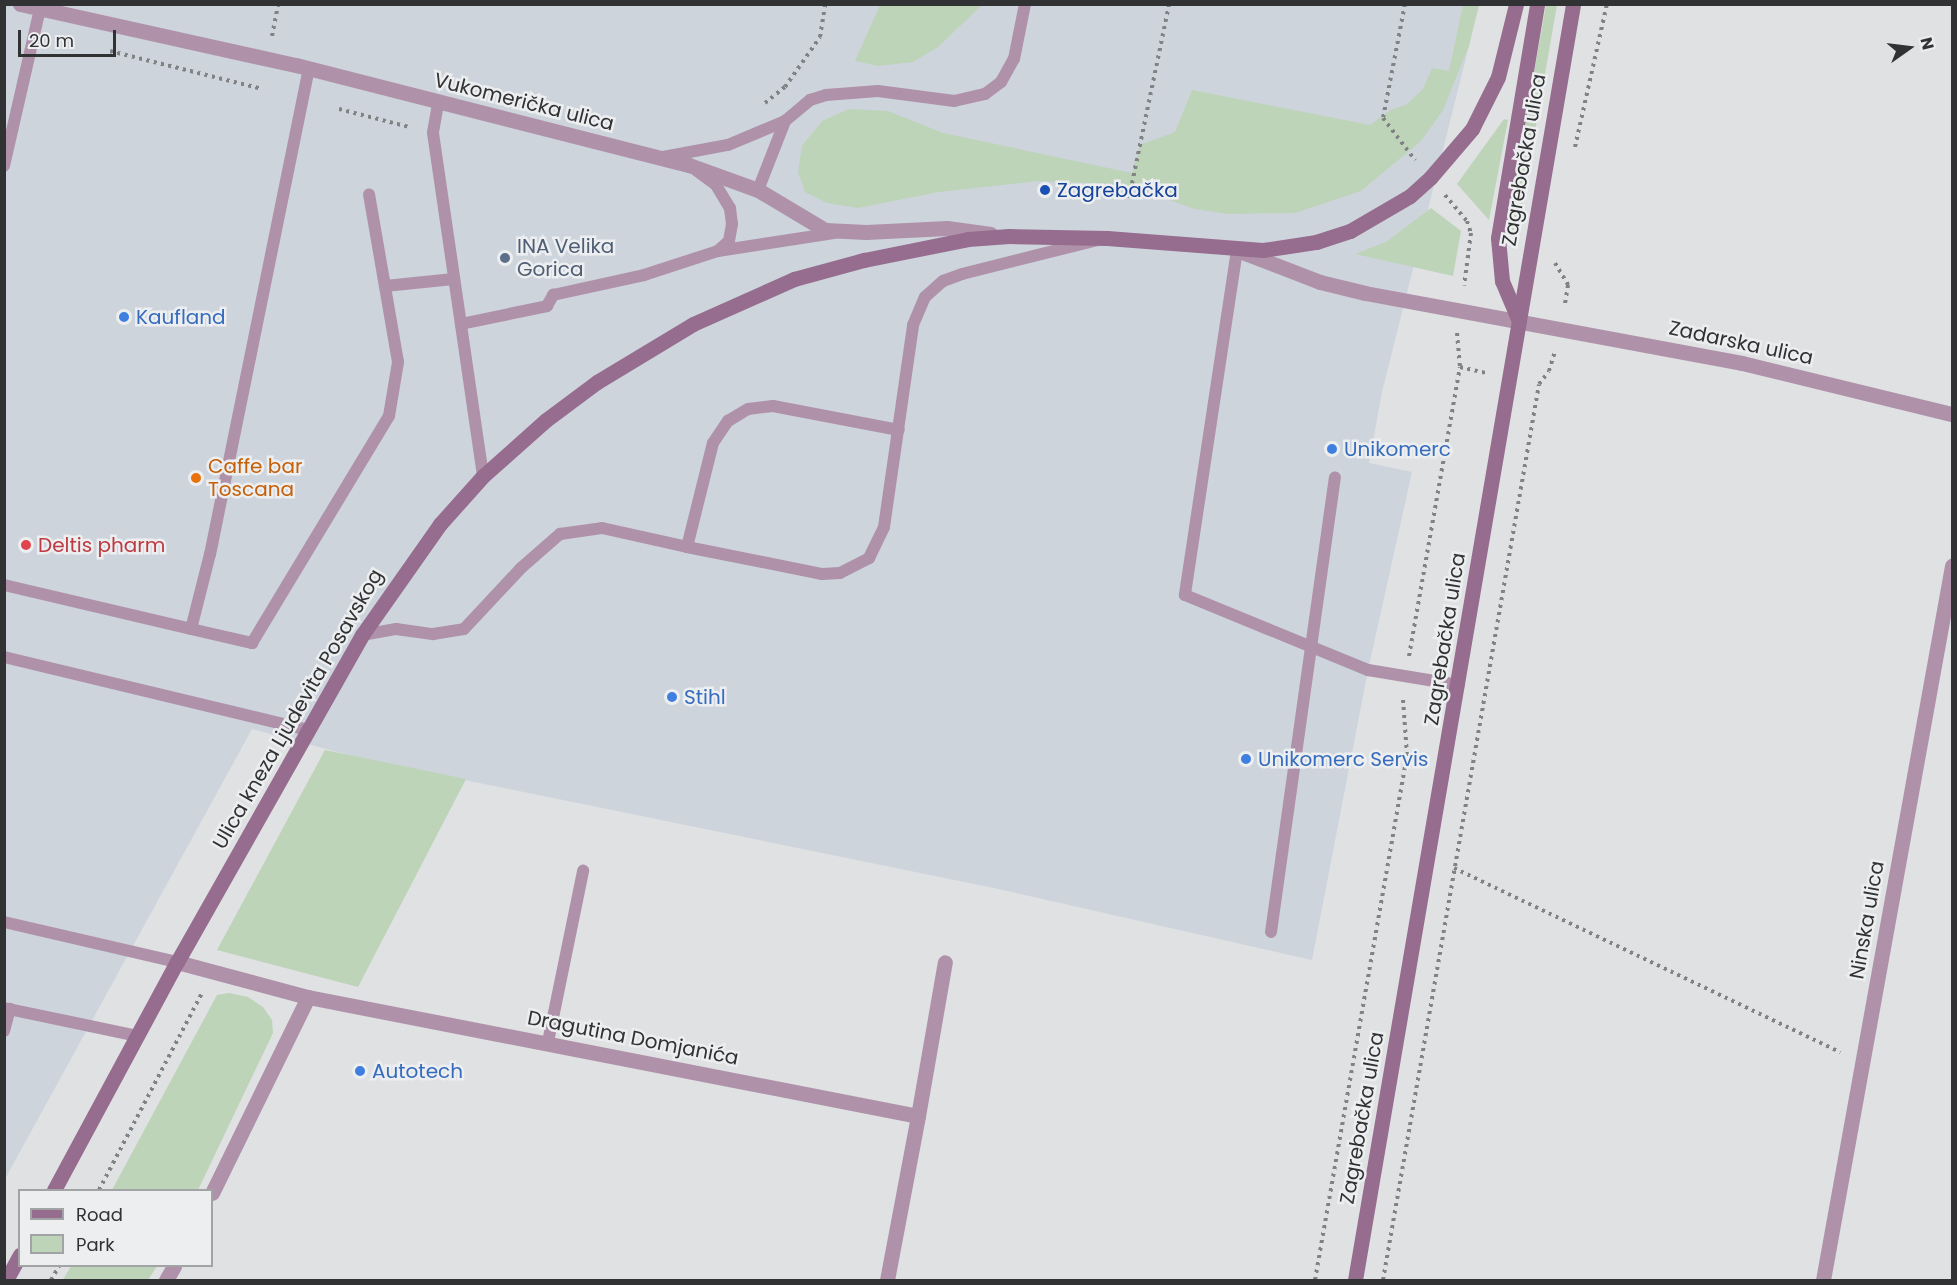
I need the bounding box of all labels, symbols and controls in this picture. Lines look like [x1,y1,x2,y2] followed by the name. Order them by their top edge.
[21,18,118,56] scale bar
[1879,18,1939,78] north arrow
[29,28,74,53] text: 20 m
[1914,35,1940,52] text: N
[432,68,616,136] street label: Vukomerička ulica
[1497,72,1551,248] street label: Zagrebačka ulica
[1057,178,1178,202] place label: Zagrebačka
[1038,183,1052,197] marker: Zagrebačka
[517,234,614,281] place label: INA Velika Gorica
[498,251,512,265] marker: INA Velika Gorica
[136,305,226,329] place label: Kaufland
[117,310,131,324] marker: Kaufland
[1667,316,1815,370] street label: Zadarska ulica
[1344,437,1451,461] place label: Unikomerc
[1325,442,1339,456] marker: Unikomerc
[208,454,302,501] place label: Caffe bar Toscana
[189,471,203,485] marker: Caffe bar Toscana
[38,533,165,557] place label: Deltis pharm
[19,538,33,552] marker: Deltis pharm
[1420,551,1470,727] street label: Zagrebačka ulica
[208,565,388,853] street label: Ulica kneza Ljudevita Posavskog
[684,685,726,709] place label: Stihl
[665,690,679,704] marker: Stihl
[1258,747,1428,771] place label: Unikomerc Servis
[1239,752,1253,766] marker: Unikomerc Servis
[1845,859,1889,981] street label: Ninska ulica
[525,1006,741,1070] street label: Dragutina Domjanića
[1335,1030,1389,1206] street label: Zagrebačka ulica
[372,1059,463,1083] place label: Autotech
[353,1064,367,1078] marker: Autotech
[18,1189,213,1267] legend
[76,1202,123,1227] text: Road
[76,1232,115,1257] text: Park

